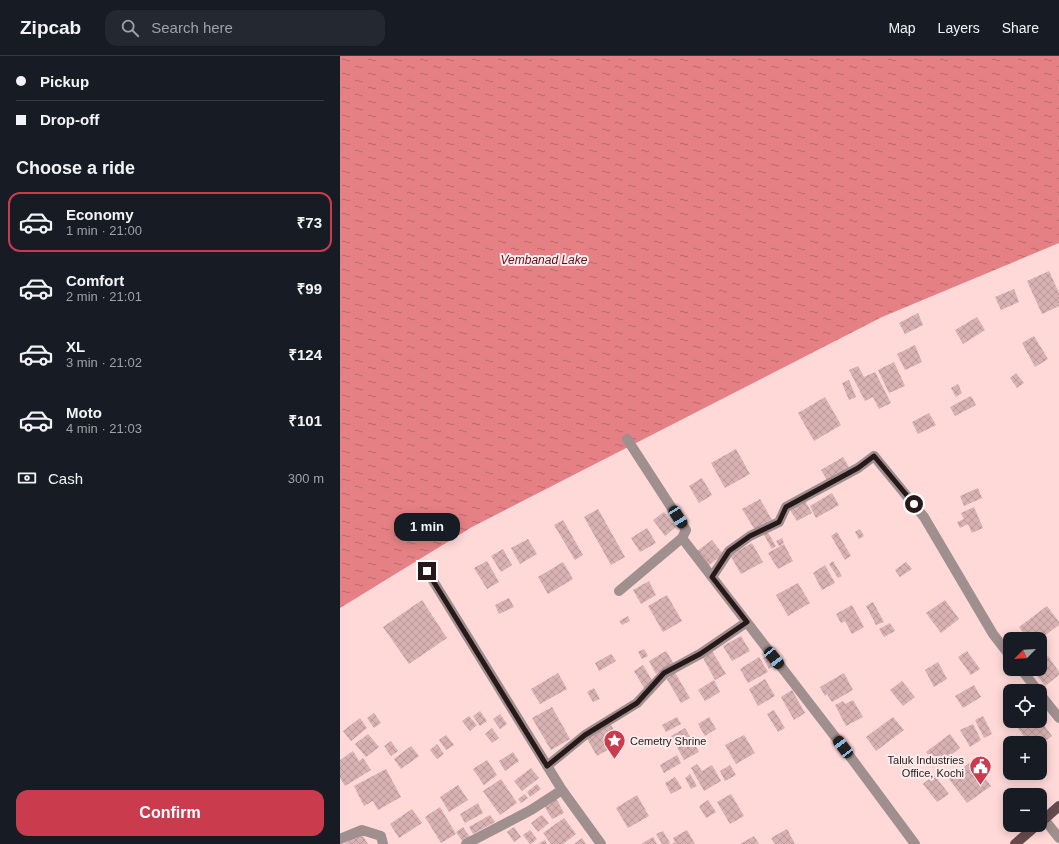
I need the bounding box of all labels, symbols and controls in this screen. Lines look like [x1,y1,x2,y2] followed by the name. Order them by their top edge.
[105,10,385,46] search box
[20,17,81,38] text: Zipcab
[119,17,141,39] icon: search
[151,19,233,36] text: Search here
[888,20,916,36] text: Map
[938,20,980,36] text: Layers
[1002,20,1039,36] text: Share
[40,73,89,90] text: Pickup
[40,111,99,128] text: Drop-off
[16,158,135,178] text: Choose a ride
[18,204,54,240] icon: car
[66,206,134,223] text: Economy
[297,214,322,231] text: ₹73
[66,223,142,238] text: 1 min · 21:00
[501,253,588,267] water label: Vembanad Lake
[18,270,54,306] icon: car
[66,272,124,289] text: Comfort
[297,280,322,297] text: ₹99
[66,289,142,304] text: 2 min · 21:01
[18,336,54,372] icon: car
[66,338,85,355] text: XL
[288,346,322,363] text: ₹124
[66,355,142,370] text: 3 min · 21:02
[18,402,54,438] icon: car
[66,404,102,421] text: Moto
[288,412,322,429] text: ₹101
[66,421,142,436] text: 4 min · 21:03
[16,467,38,489] icon: cash
[48,470,83,487] text: Cash
[288,471,324,486] text: 300 m
[905,495,923,513] route start
[667,504,689,530] car
[394,513,460,541] callout: 1 min
[410,519,444,534] text: 1 min
[418,562,436,580] route end
[1003,632,1047,676] north arrow
[1003,632,1047,832] map controls
[762,645,786,671] car
[1003,684,1047,728] button: locate
[602,728,628,761] place icon: Cemetry Shrine
[831,734,855,760] car
[630,735,706,747] place label: Cemetry Shrine
[1003,736,1047,780] button: +
[967,753,993,786] public building icon: Taluk Industries Office, Kochi
[888,754,964,779] place label: Taluk Industries Office, Kochi
[1003,788,1047,832] button: −
[16,790,324,836] button: Confirm

